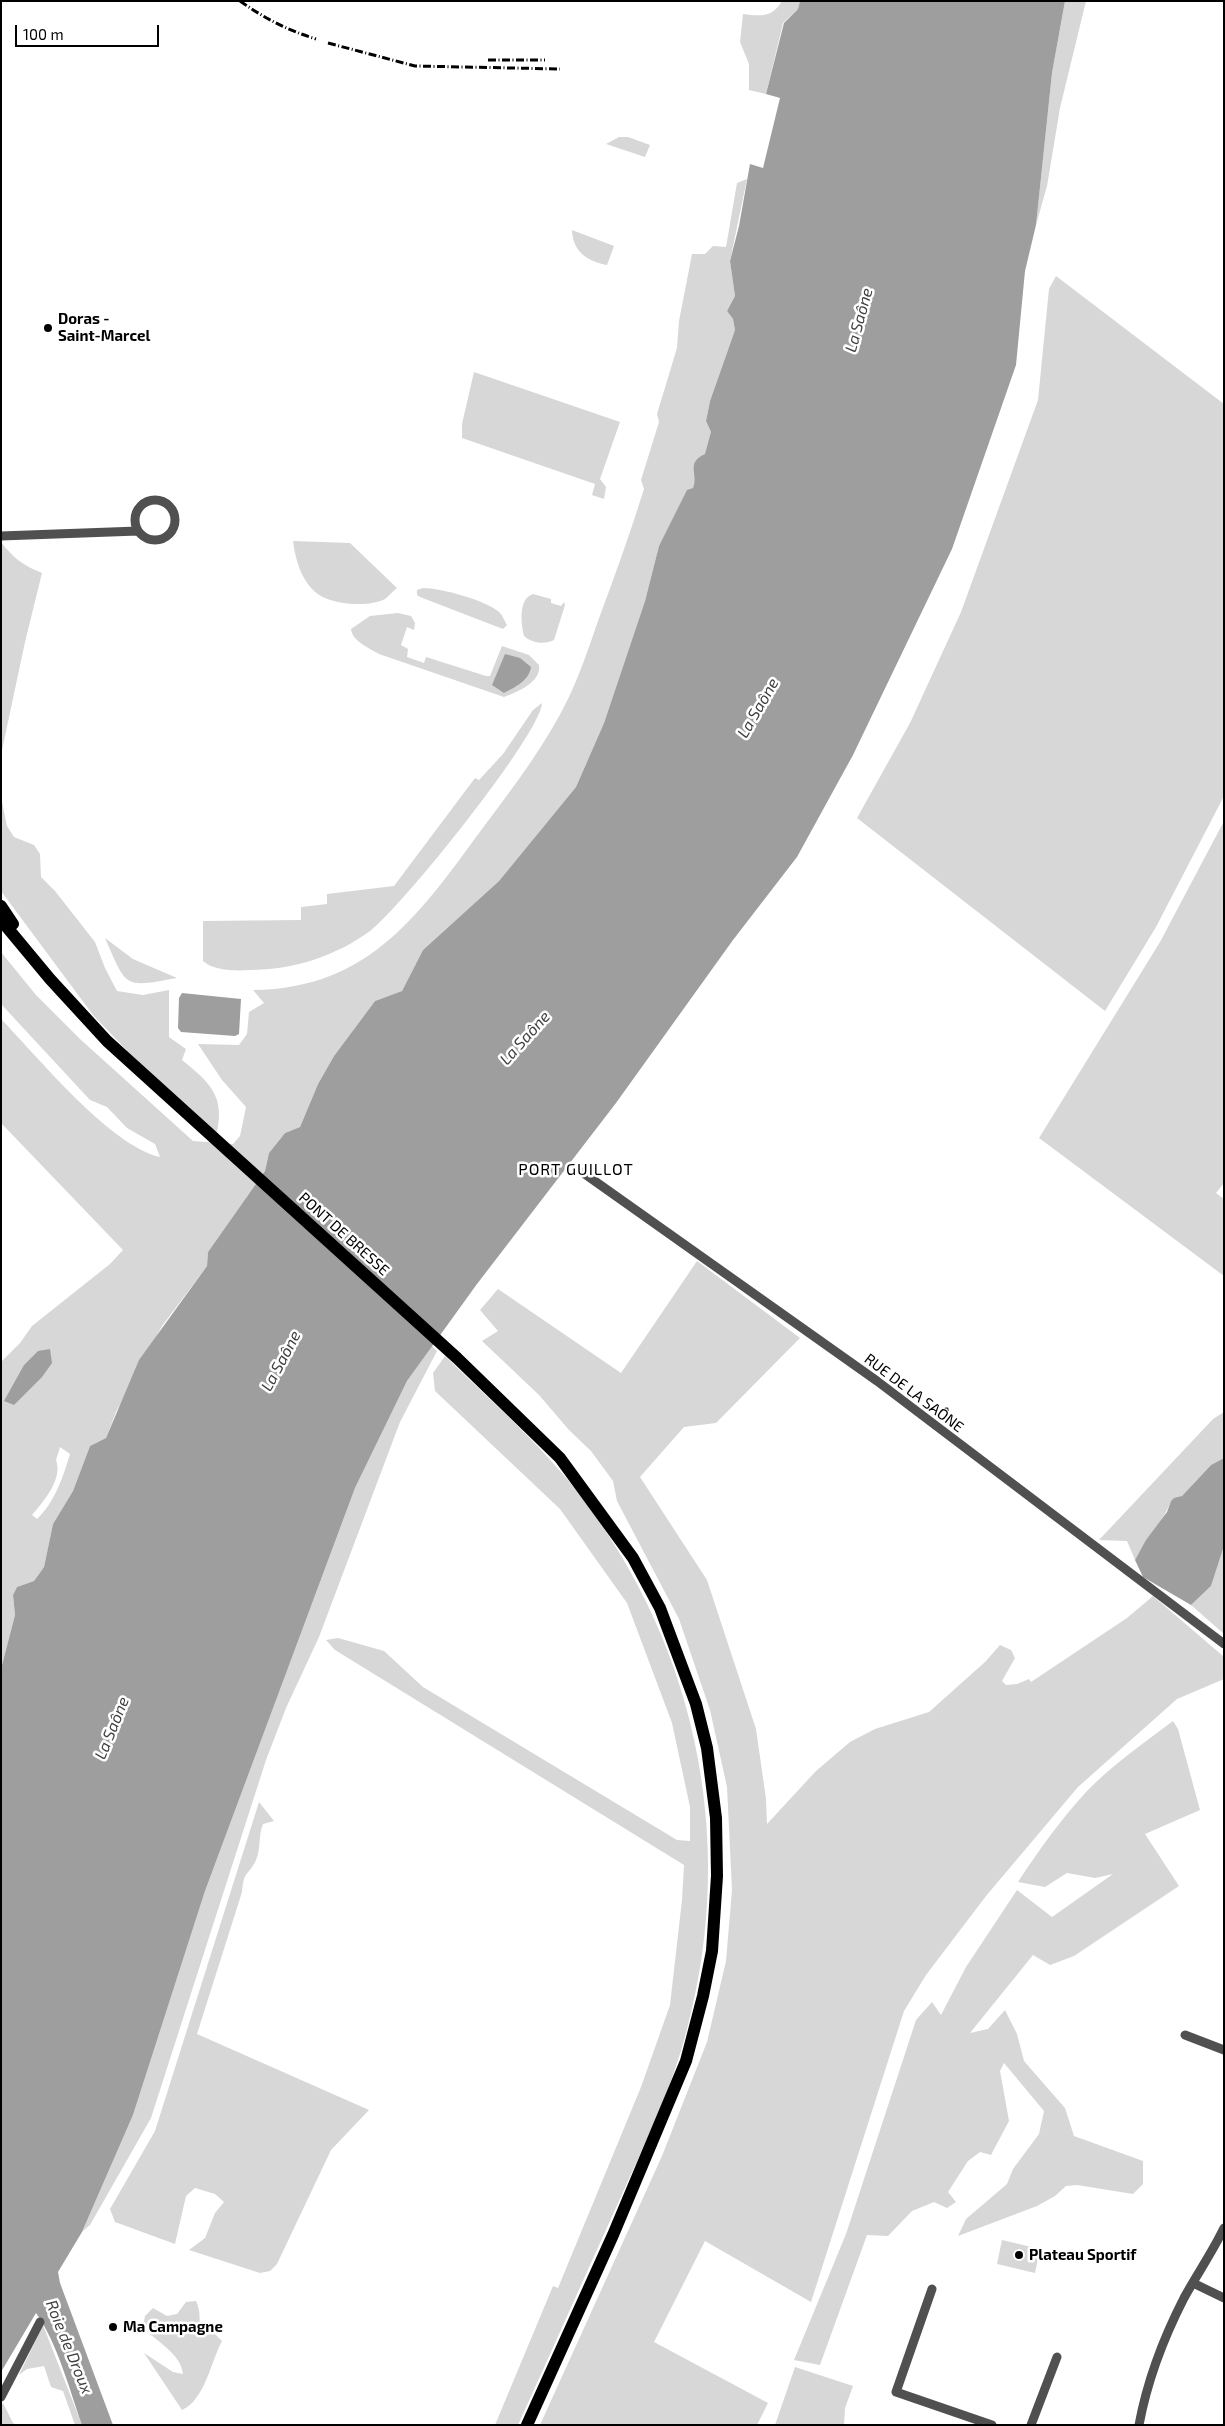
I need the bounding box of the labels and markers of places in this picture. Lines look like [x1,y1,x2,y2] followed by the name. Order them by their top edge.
[58,310,150,345] place label: Doras - Saint-Marcel
[42,322,54,334] marker: Doras - Saint-Marcel
[1029,2246,1136,2264] place label: Plateau Sportif
[1013,2249,1025,2261] marker: Plateau Sportif
[123,2318,223,2336] place label: Ma Campagne
[107,2321,119,2333] marker: Ma Campagne

